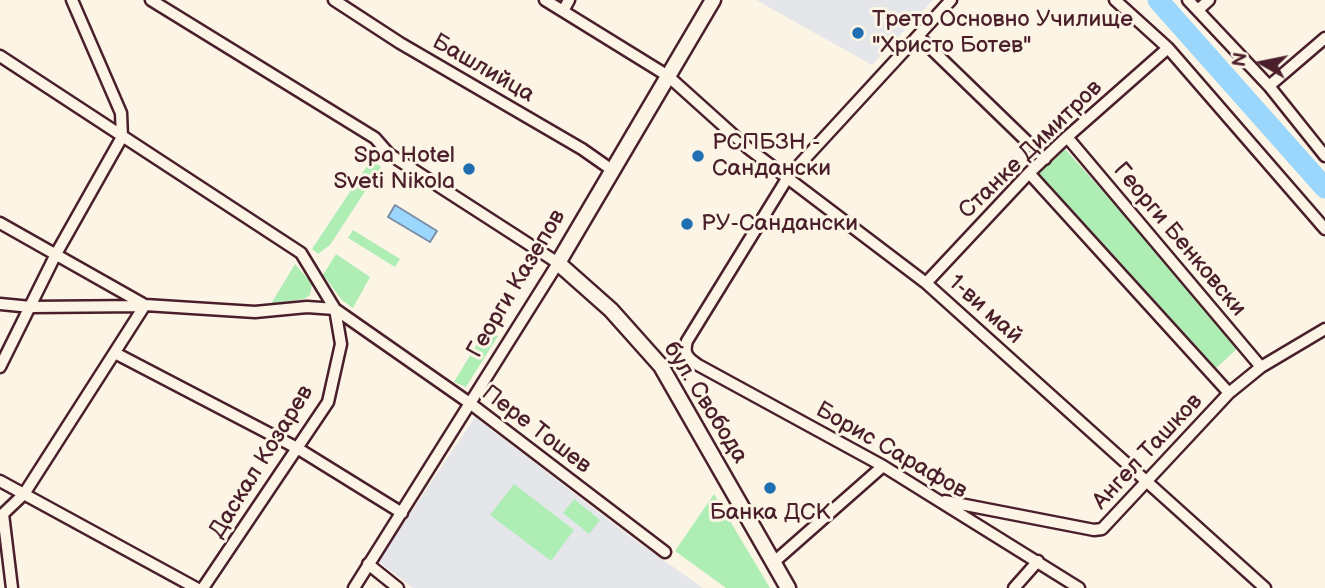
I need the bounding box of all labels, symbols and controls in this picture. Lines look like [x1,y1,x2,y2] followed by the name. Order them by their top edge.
[872,6,1133,60] place label: Трето Основно Училище "Христо Ботев"
[850,25,866,41] marker: Трето Основно Училище "Христо Ботев"
[1227,28,1297,98] north arrow
[427,29,539,109] street label: Башлийца
[1228,51,1253,68] text: N
[954,75,1108,225] street label: Станке Димитров
[712,129,831,183] place label: РСПБЗН - Сандански
[333,142,455,196] place label: Spa Hotel Sveti Nikola
[690,148,706,164] marker: РСПБЗН - Сандански
[1107,157,1251,323] street label: Георги Бенковски
[461,161,477,177] marker: Spa Hotel Sveti Nikola
[462,205,572,363] street label: Георги Казепов
[701,210,858,238] place label: РУ-Сандански
[679,216,695,232] marker: РУ-Сандански
[942,270,1028,350] street label: 1-ви май
[657,337,753,469] street label: бул. Свобода
[204,380,320,544] street label: Даскал Козарев
[476,380,596,480] street label: Пере Тошев
[1087,388,1209,516] street label: Ангел Ташков
[810,396,972,506] street label: Борис Сарафов
[762,480,778,496] marker: Банка ДСК
[710,499,830,527] place label: Банка ДСК

